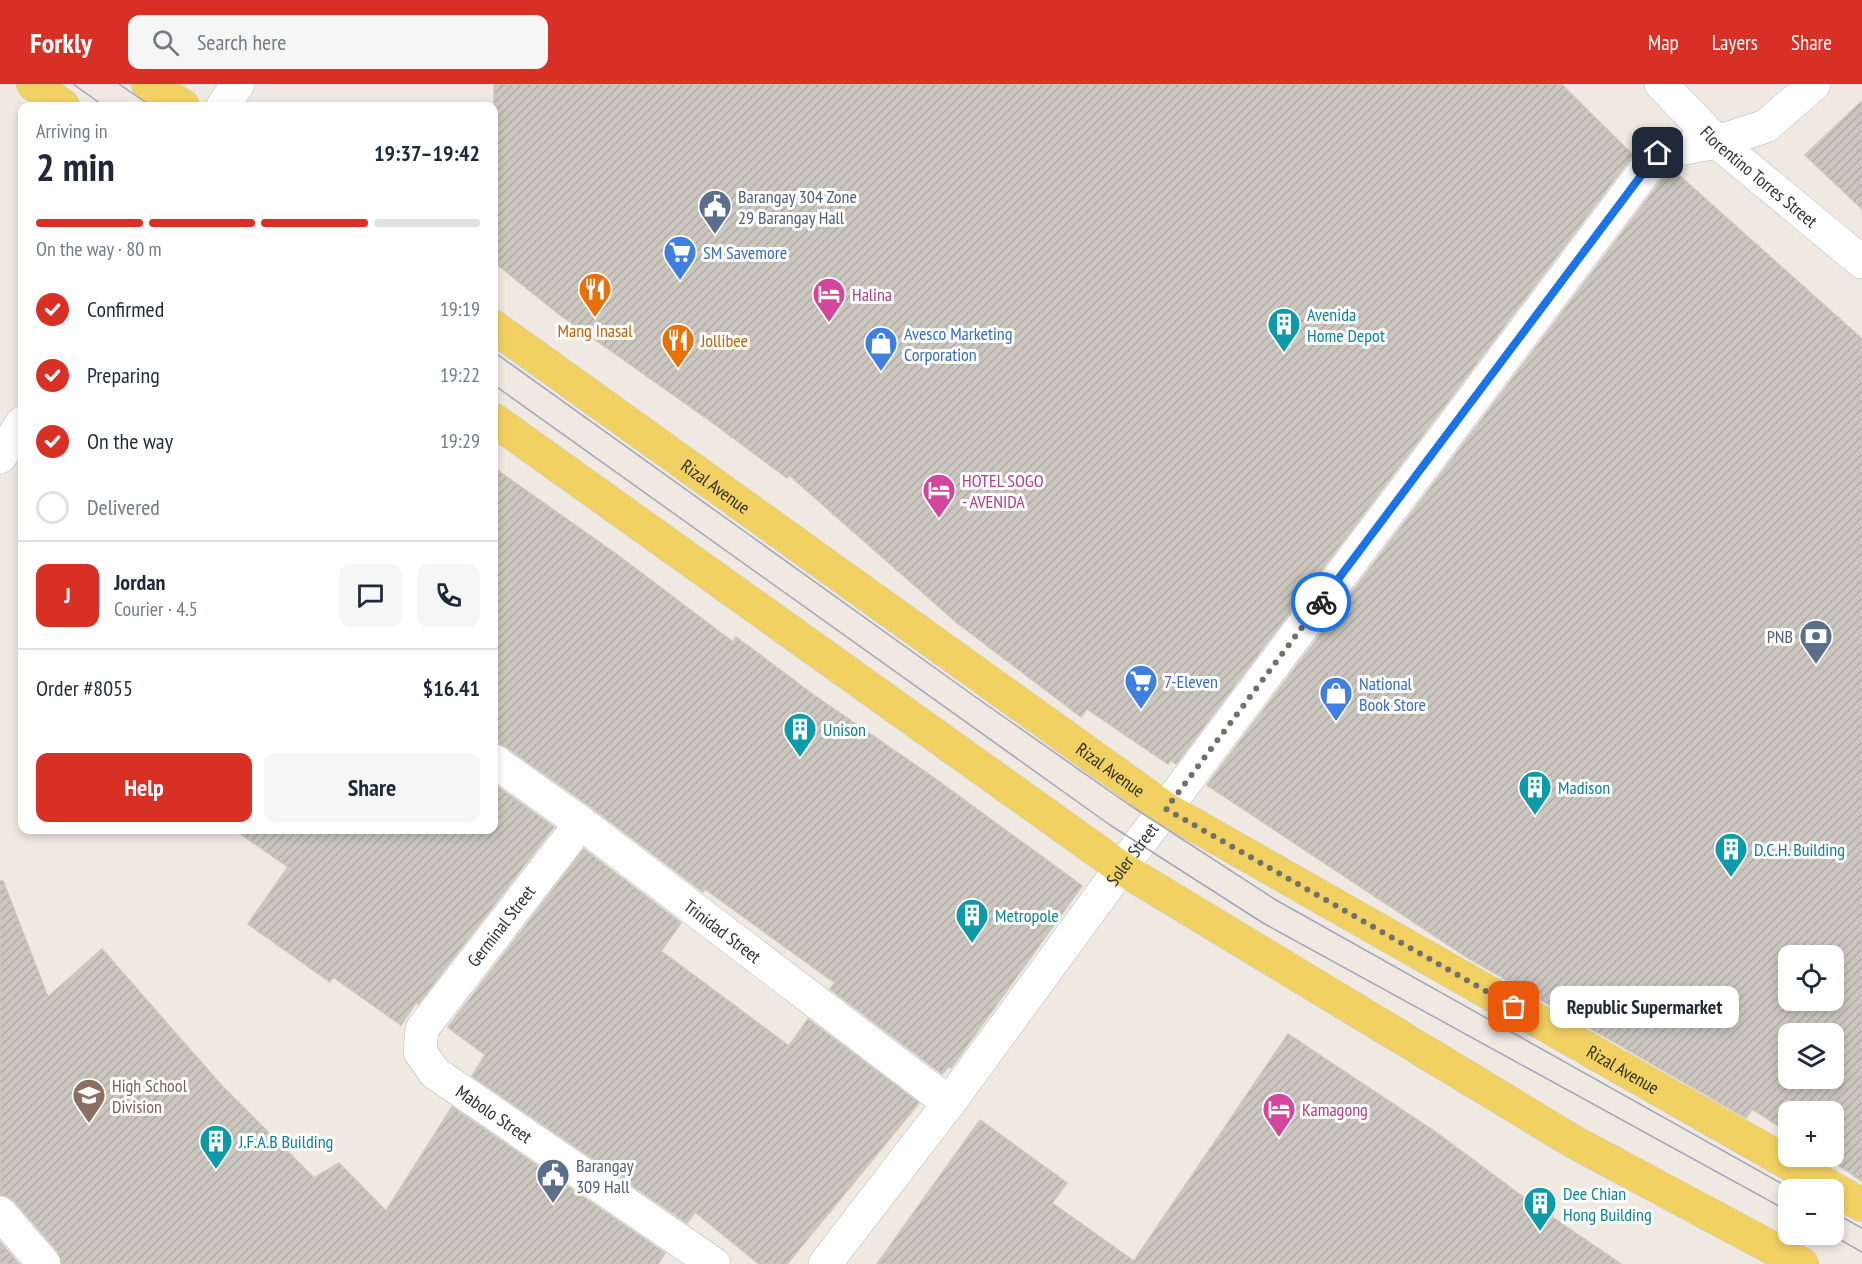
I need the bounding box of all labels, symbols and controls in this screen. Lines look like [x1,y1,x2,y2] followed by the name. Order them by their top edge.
[128,15,548,69] search box
[30,24,92,61] text: Forkly
[149,26,182,59] icon: search
[197,28,286,56] text: Search here
[1648,29,1679,56] text: Map
[1712,29,1758,56] text: Layers
[1791,29,1832,56] text: Share
[36,118,108,144] text: Arriving in
[1696,121,1823,232] street label: Florentino Torres Street
[1632,127,1683,178] pin
[1641,136,1674,169] icon: home
[374,139,480,167] text: 19:37–19:42
[36,141,115,192] text: 2 min
[738,185,857,229] place label: Barangay 304 Zone 29 Barangay Hall
[697,188,733,235] public building icon: Barangay 304 Zone 29 Barangay Hall
[662,234,698,281] supermarket icon: SM Savemore
[36,236,162,262] text: On the way · 80 m
[703,241,787,264] place label: SM Savemore
[577,271,613,318] restaurant icon: Mang Inasal
[811,276,847,323] hotel icon: Halina
[852,283,892,306] place label: Halina
[36,293,69,326] icon: check
[87,295,164,323] text: Confirmed
[440,296,480,322] text: 19:19
[1307,303,1385,347] place label: Avenida Home Depot
[1266,306,1302,353] building icon: Avenida Home Depot
[558,319,633,342] place label: Mang Inasal
[660,322,696,369] restaurant icon: Jollibee
[904,322,1013,366] place label: Avesco Marketing Corporation
[863,325,899,372] shop icon: Avesco Marketing Corporation
[700,329,748,352] place label: Jollibee
[36,359,69,392] icon: check
[87,361,160,389] text: Preparing
[440,362,480,388] text: 19:22
[36,425,69,458] icon: check
[87,427,173,455] text: On the way
[440,428,480,454] text: 19:29
[677,454,755,519] street label: Rizal Avenue
[962,469,1044,513] place label: HOTEL SOGO - AVENIDA
[921,472,957,519] hotel icon: HOTEL SOGO - AVENIDA
[87,493,160,521] text: Delivered
[339,564,402,627] button: chat
[417,564,480,627] button: phone
[114,568,165,596] text: Jordan
[1291,572,1351,632] courier
[64,581,71,609] text: J
[1305,586,1338,619] icon: bike
[114,596,198,622] text: Courier · 4.5
[1798,618,1834,665] bank icon: PNB
[1767,625,1793,648] place label: PNB
[1123,663,1159,710] supermarket icon: 7-Eleven
[1164,670,1218,693] place label: 7-Eleven
[1359,672,1426,716] place label: National Book Store
[36,674,133,702] text: Order #8055
[423,674,480,702] text: $16.41
[1318,675,1354,722] shop icon: National Book Store
[782,711,818,758] building icon: Unison
[823,718,866,741] place label: Unison
[1072,737,1150,802] street label: Rizal Avenue
[36,753,252,822] button: Help
[264,753,480,822] button: Share
[1517,769,1553,816] building icon: Madison
[1558,776,1610,799] place label: Madison
[1100,818,1163,890] street label: Soler Street
[1713,831,1749,878] building icon: D.C.H. Building
[1754,838,1845,861] place label: D.C.H. Building
[462,881,540,971] street label: Germinal Street
[680,894,766,968] street label: Trinidad Street
[954,897,990,944] building icon: Metropole
[995,904,1059,927] place label: Metropole
[1778,945,1844,1245] map controls
[1778,945,1844,1011] button: locate
[1488,981,1539,1032] pin
[1550,986,1739,1028] callout: Republic Supermarket
[1497,990,1530,1023] icon: bag
[1567,994,1722,1020] text: Republic Supermarket
[1778,1023,1844,1089] button: layers
[1583,1040,1663,1099] street label: Rizal Avenue
[112,1074,188,1118] place label: High School Division
[71,1077,107,1124] school or university icon: High School Division
[452,1079,537,1148] street label: Mabolo Street
[1261,1091,1297,1138] hotel icon: Kamagong
[1302,1098,1368,1121] place label: Kamagong
[1778,1101,1844,1167] button: +
[198,1123,234,1170] building icon: J.F.A.B Building
[238,1130,333,1153] place label: J.F.A.B Building
[576,1154,634,1198] place label: Barangay 309 Hall
[535,1157,571,1204] public building icon: Barangay 309 Hall
[1778,1179,1844,1245] button: −
[1563,1182,1652,1226] place label: Dee Chian Hong Building
[1522,1185,1558,1232] building icon: Dee Chian Hong Building

